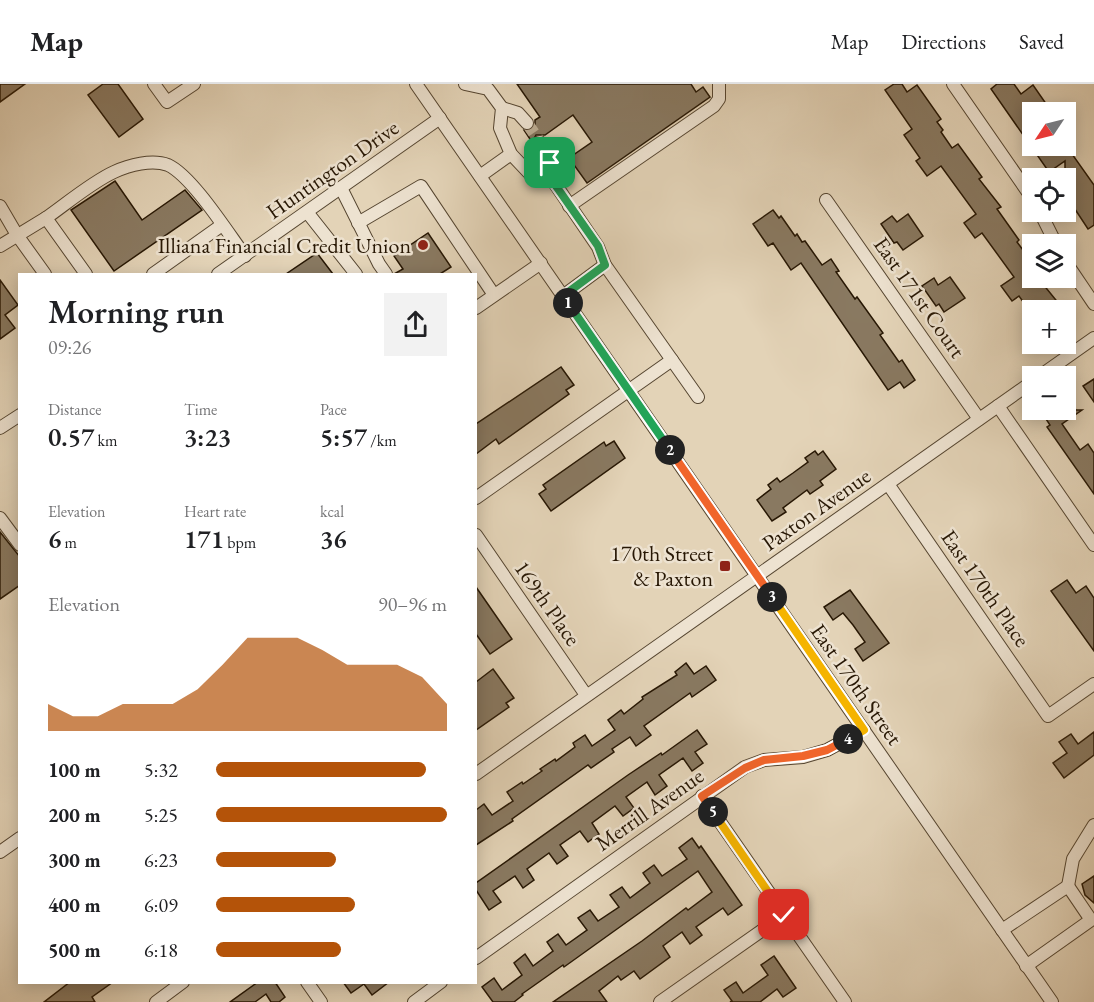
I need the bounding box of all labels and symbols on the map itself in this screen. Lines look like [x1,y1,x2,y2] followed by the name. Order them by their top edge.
[1022,102,1076,156] north arrow
[260,113,405,226] street label: Huntington Drive
[524,137,575,188] pin
[158,231,411,260] place label: Illiana Financial Credit Union
[867,231,972,364] street label: East 171st Court
[416,238,430,252] marker: Illiana Financial Credit Union
[553,288,583,318] pin: 1
[655,435,685,465] pin: 2
[756,461,877,557] street label: Paxton Avenue
[935,524,1037,653] street label: East 170th Place
[610,539,713,593] place label: 170th Street & Paxton
[508,555,588,652] street label: 169th Place
[718,559,732,573] marker: 170th Street & Paxton
[757,582,787,612] pin: 3
[804,618,909,751] street label: East 170th Street
[833,724,863,754] pin: 4
[589,761,710,857] street label: Merrill Avenue
[698,797,728,827] pin: 5
[758,889,809,940] pin

